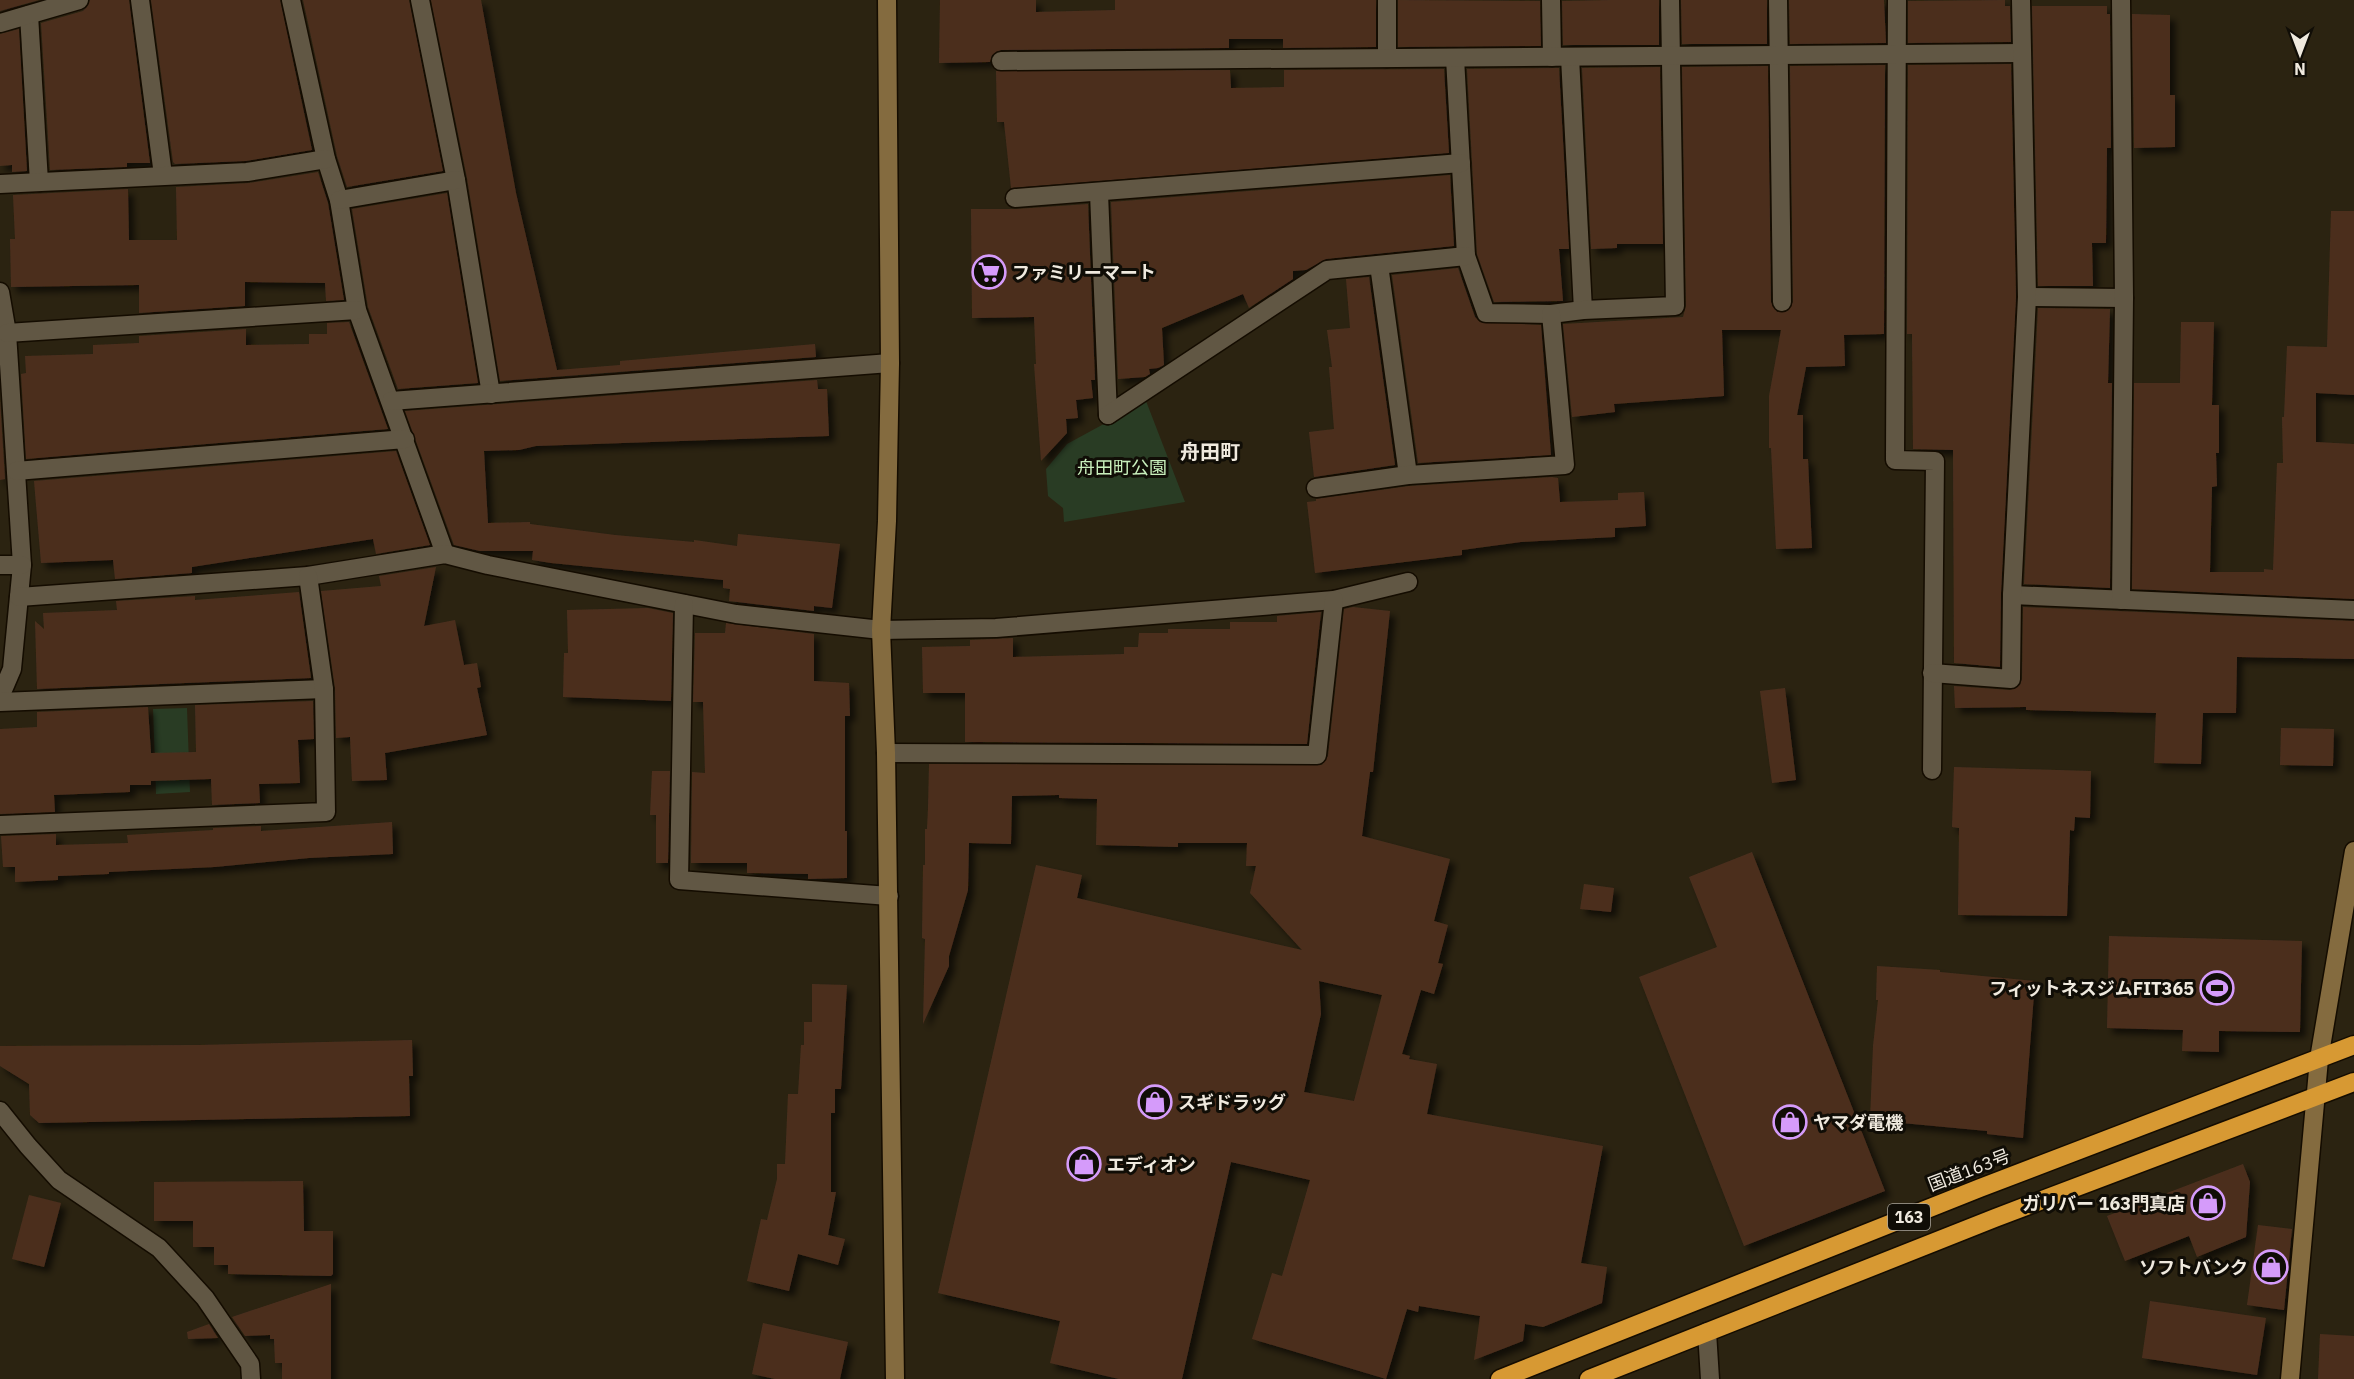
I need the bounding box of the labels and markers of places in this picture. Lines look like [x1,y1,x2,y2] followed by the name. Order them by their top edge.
[971,254,1007,290] supermarket icon: ファミリーマート
[1012,261,1156,284] place label: ファミリーマート
[2199,970,2235,1006] sports icon: フィットネスジムFIT365
[1989,977,2194,1000] place label: フィットネスジムFIT365
[1137,1084,1173,1120] shop icon: スギドラッグ
[1178,1091,1286,1114] place label: スギドラッグ
[1772,1104,1808,1140] shop icon: ヤマダ電機
[1813,1111,1904,1134] place label: ヤマダ電機
[1066,1146,1102,1182] shop icon: エディオン
[1107,1153,1196,1176] place label: エディオン
[2190,1185,2226,1221] shop icon: ガリバー 163門真店
[2022,1192,2185,1215] place label: ガリバー 163門真店
[2253,1249,2289,1285] shop icon: ソフトバンク
[2139,1256,2248,1279] place label: ソフトバンク

